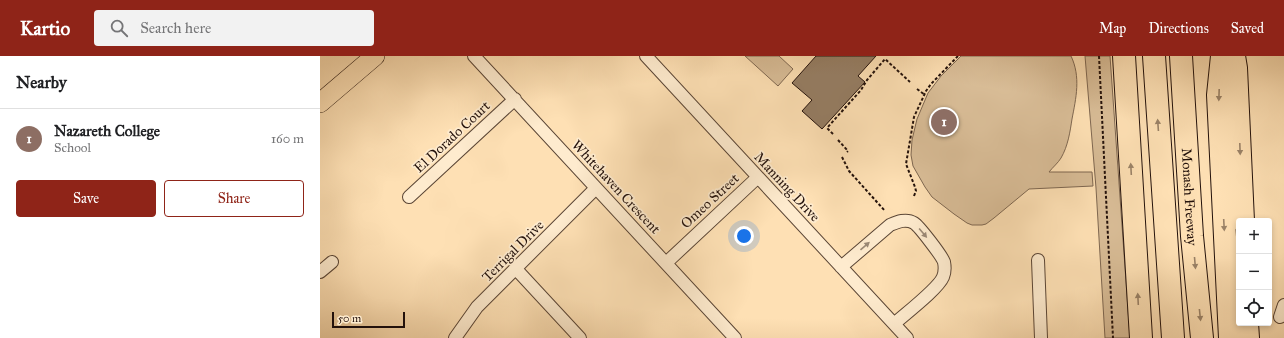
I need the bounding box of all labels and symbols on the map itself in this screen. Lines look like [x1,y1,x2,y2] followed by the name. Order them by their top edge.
[1215,89,1222,101] one-way arrow
[410,97,494,177] street label: El Dorado Court
[931,107,957,137] pin: 1
[1155,119,1162,131] one-way arrow
[568,137,664,237] street label: Whitehaven Crescent
[1237,143,1243,156] one-way arrow
[1178,147,1201,247] street label: Monash Freeway
[750,149,824,225] street label: Manning Drive
[1127,163,1134,175] one-way arrow
[677,170,743,232] street label: Omeo Street
[479,216,548,285] street label: Terrigal Drive
[1221,219,1227,232] one-way arrow
[734,226,754,246] your location
[918,228,927,239] one-way arrow
[860,241,870,250] one-way arrow
[1191,257,1198,269] one-way arrow
[1135,293,1142,305] one-way arrow
[1196,309,1203,321] one-way arrow
[332,310,405,329] scale bar

